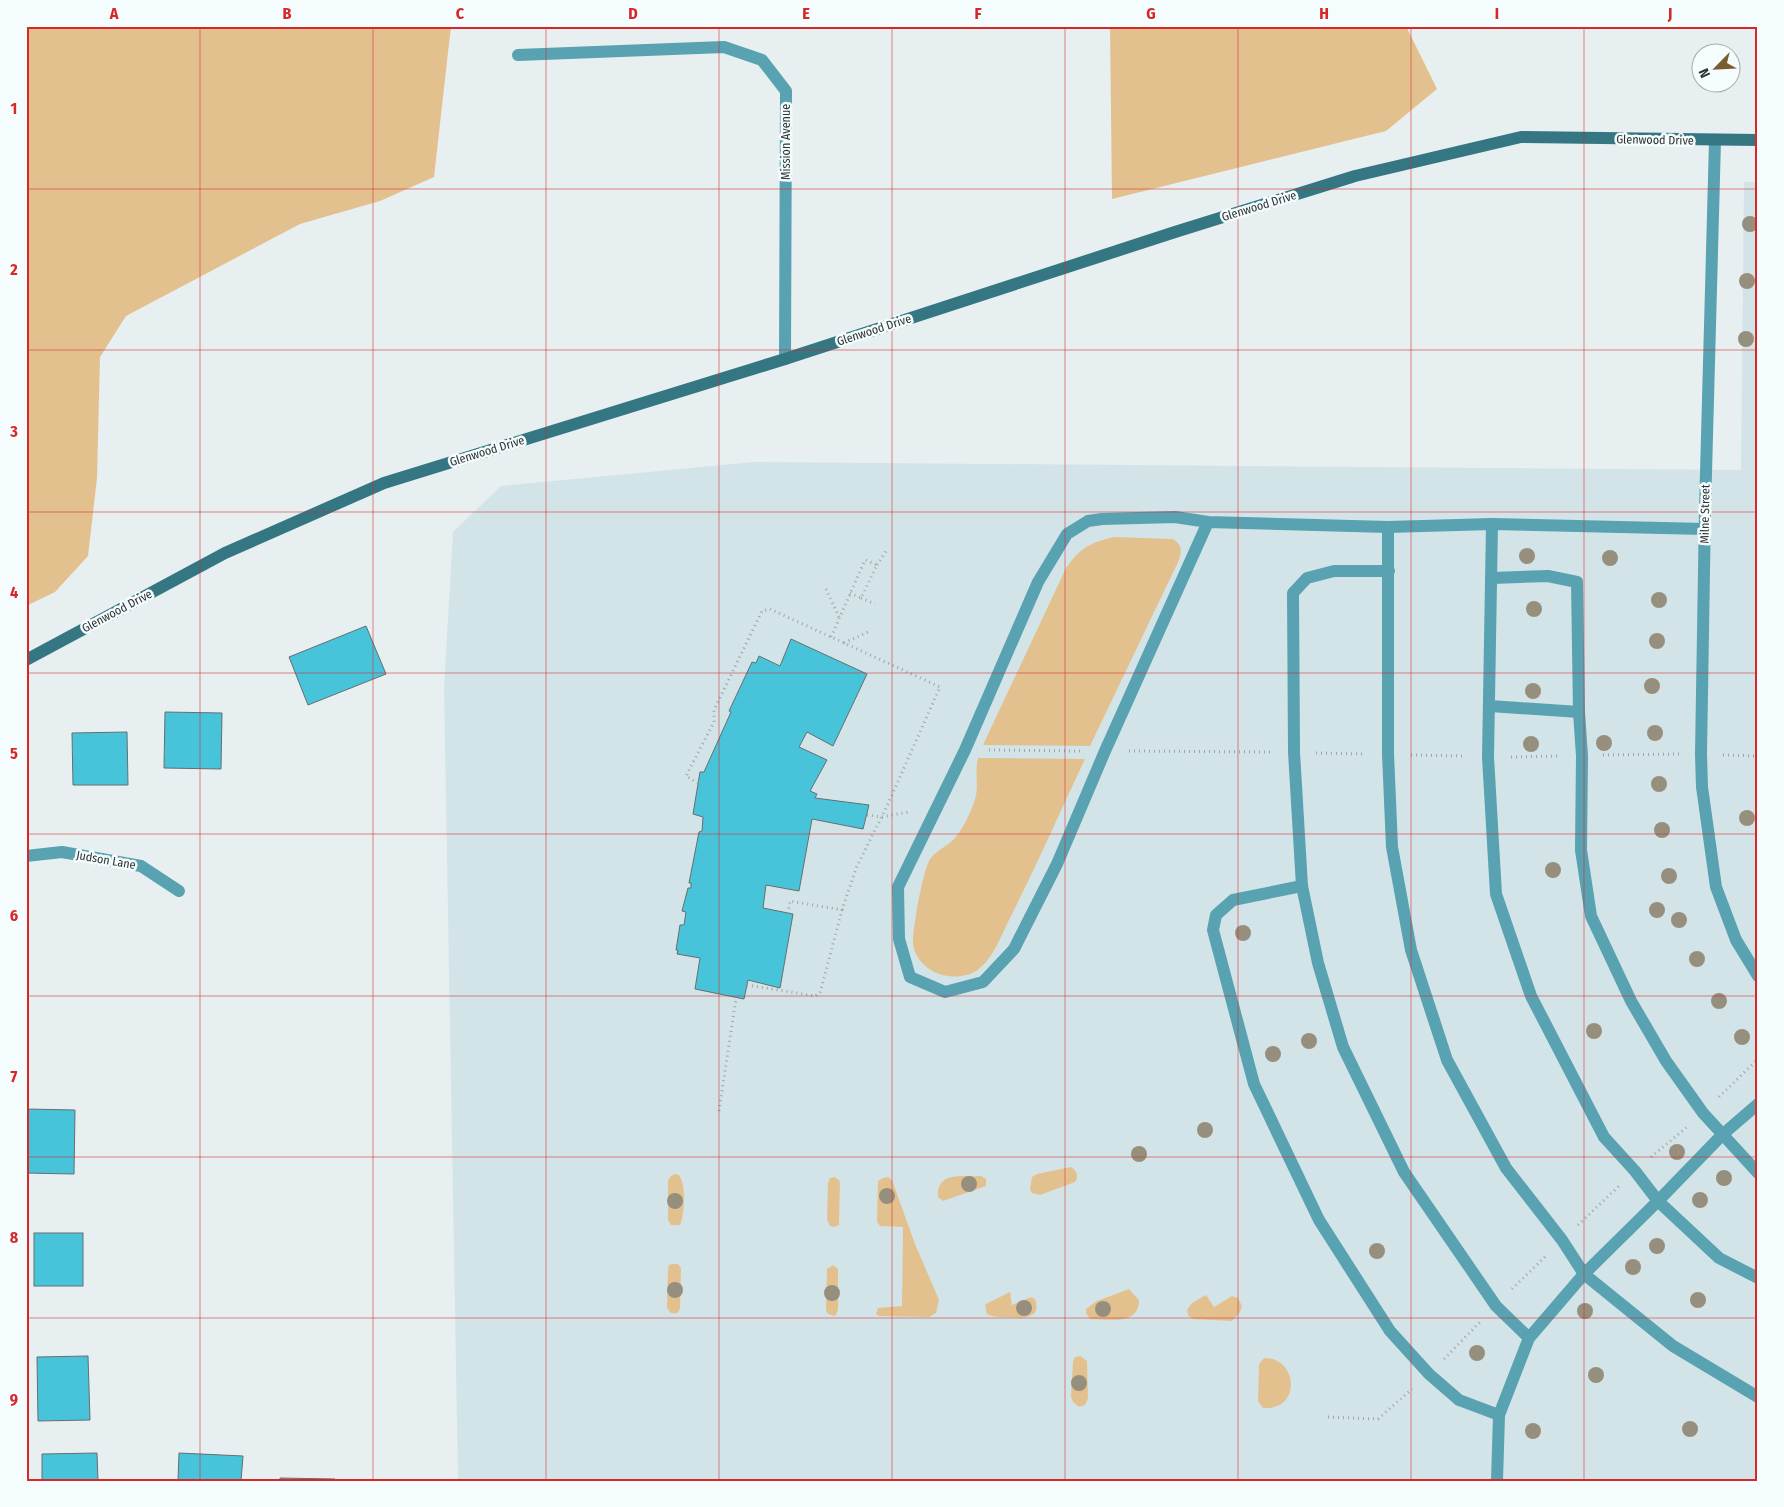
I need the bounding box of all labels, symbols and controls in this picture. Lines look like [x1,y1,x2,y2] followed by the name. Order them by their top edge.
[109,4,119,23] text: A
[283,4,292,23] text: B
[456,4,465,23] text: C
[628,4,638,23] text: D
[802,4,810,23] text: E
[974,4,982,23] text: F
[1146,4,1156,23] text: G
[1319,4,1329,23] text: H
[1495,4,1499,23] text: I
[1667,4,1672,23] text: J
[1692,42,1742,92] north arrow
[1695,66,1714,80] text: N
[11,99,17,118] text: 1
[779,104,793,180] street label: Mission Avenue
[1616,132,1694,148] street label: Glenwood Drive
[1220,188,1298,224] street label: Glenwood Drive
[9,260,18,279] text: 2
[835,311,913,349] street label: Glenwood Drive
[9,422,18,441] text: 3
[448,433,526,469] street label: Glenwood Drive
[1697,484,1713,544] street label: Milne Street
[10,583,18,602] text: 4
[80,587,155,635] street label: Glenwood Drive
[10,744,18,763] text: 5
[75,848,137,872] street label: Judson Lane
[10,906,18,925] text: 6
[11,1067,18,1086] text: 7
[10,1228,19,1247] text: 8
[10,1390,18,1409] text: 9

